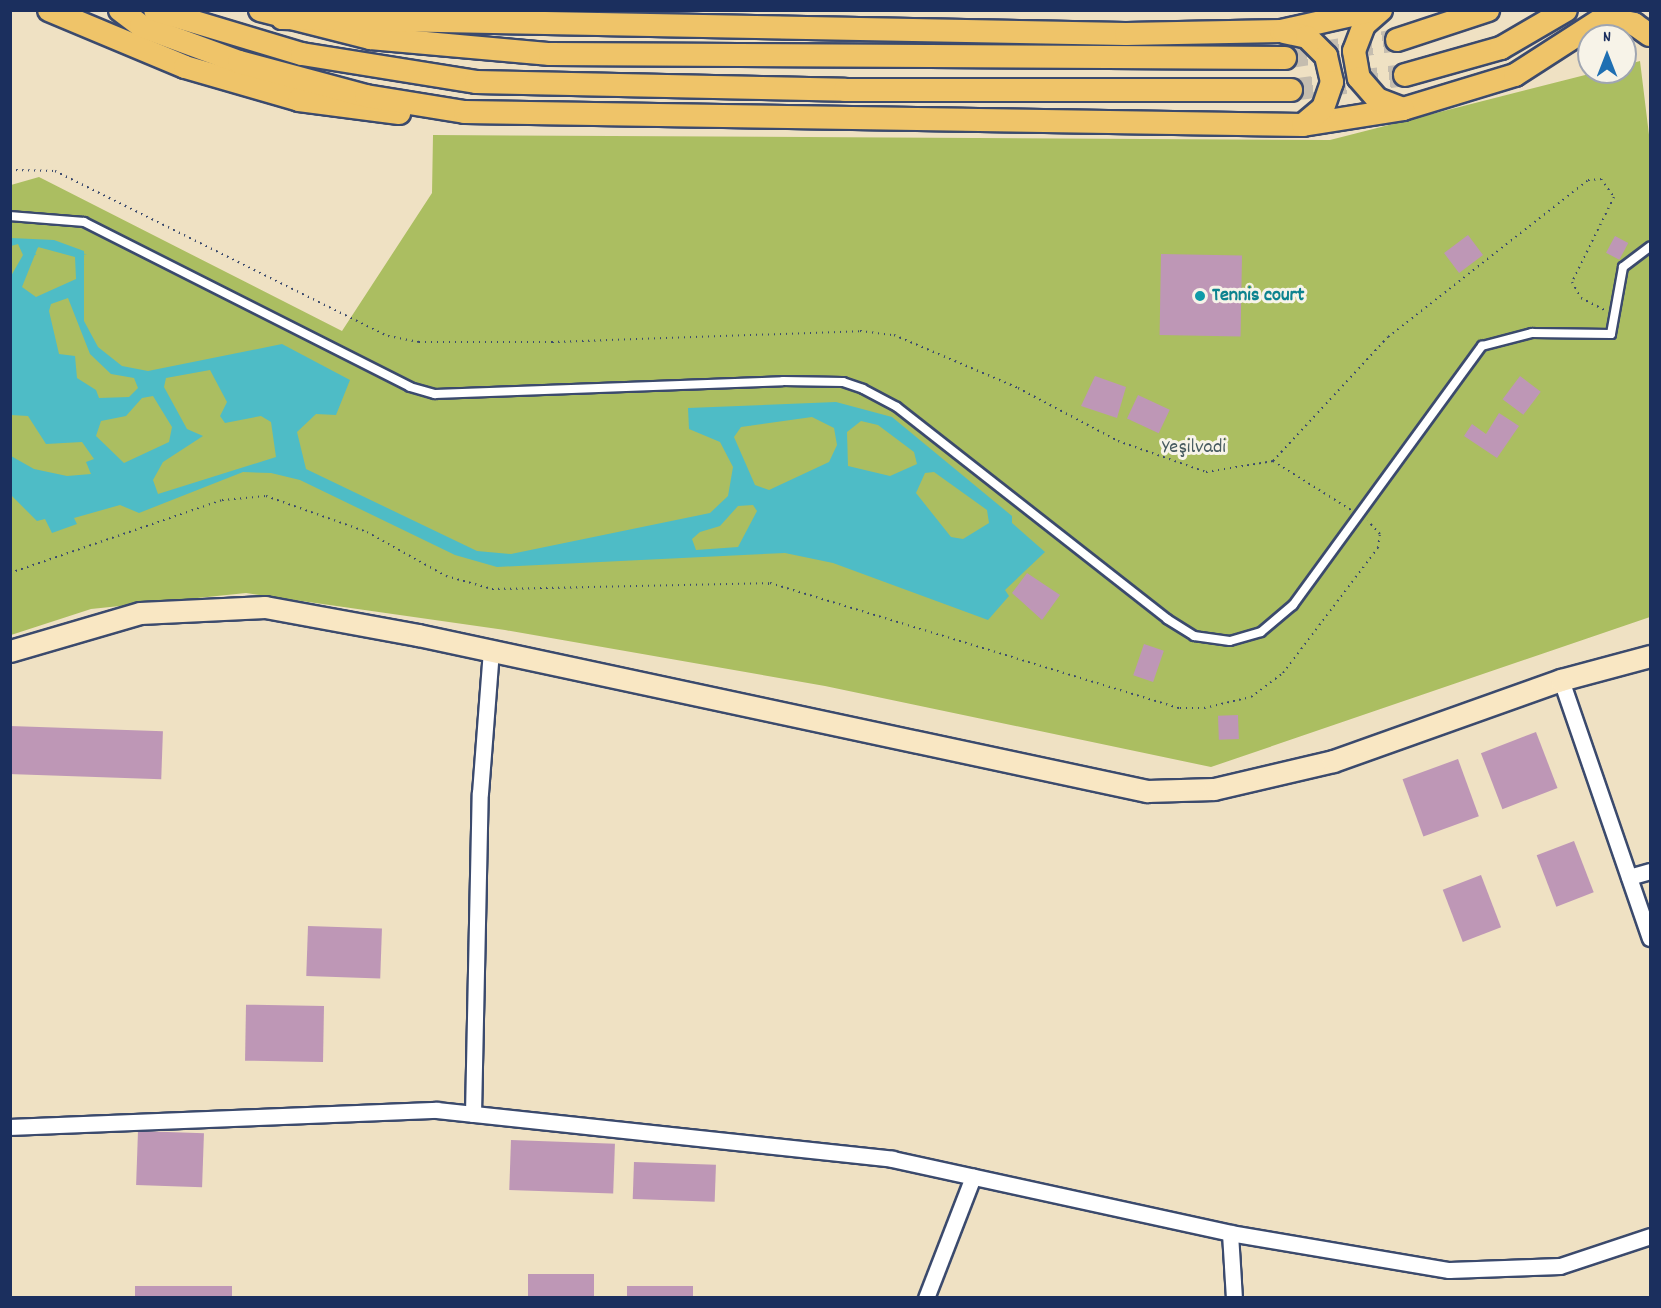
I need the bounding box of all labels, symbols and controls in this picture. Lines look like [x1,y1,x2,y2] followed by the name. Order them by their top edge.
[1577,24,1637,84] north arrow
[1603,26,1611,49] text: N
[1212,284,1304,308] place label: Tennis court
[1193,289,1207,303] marker: Tennis court
[1162,436,1226,460] park label: Yeşilvadi

